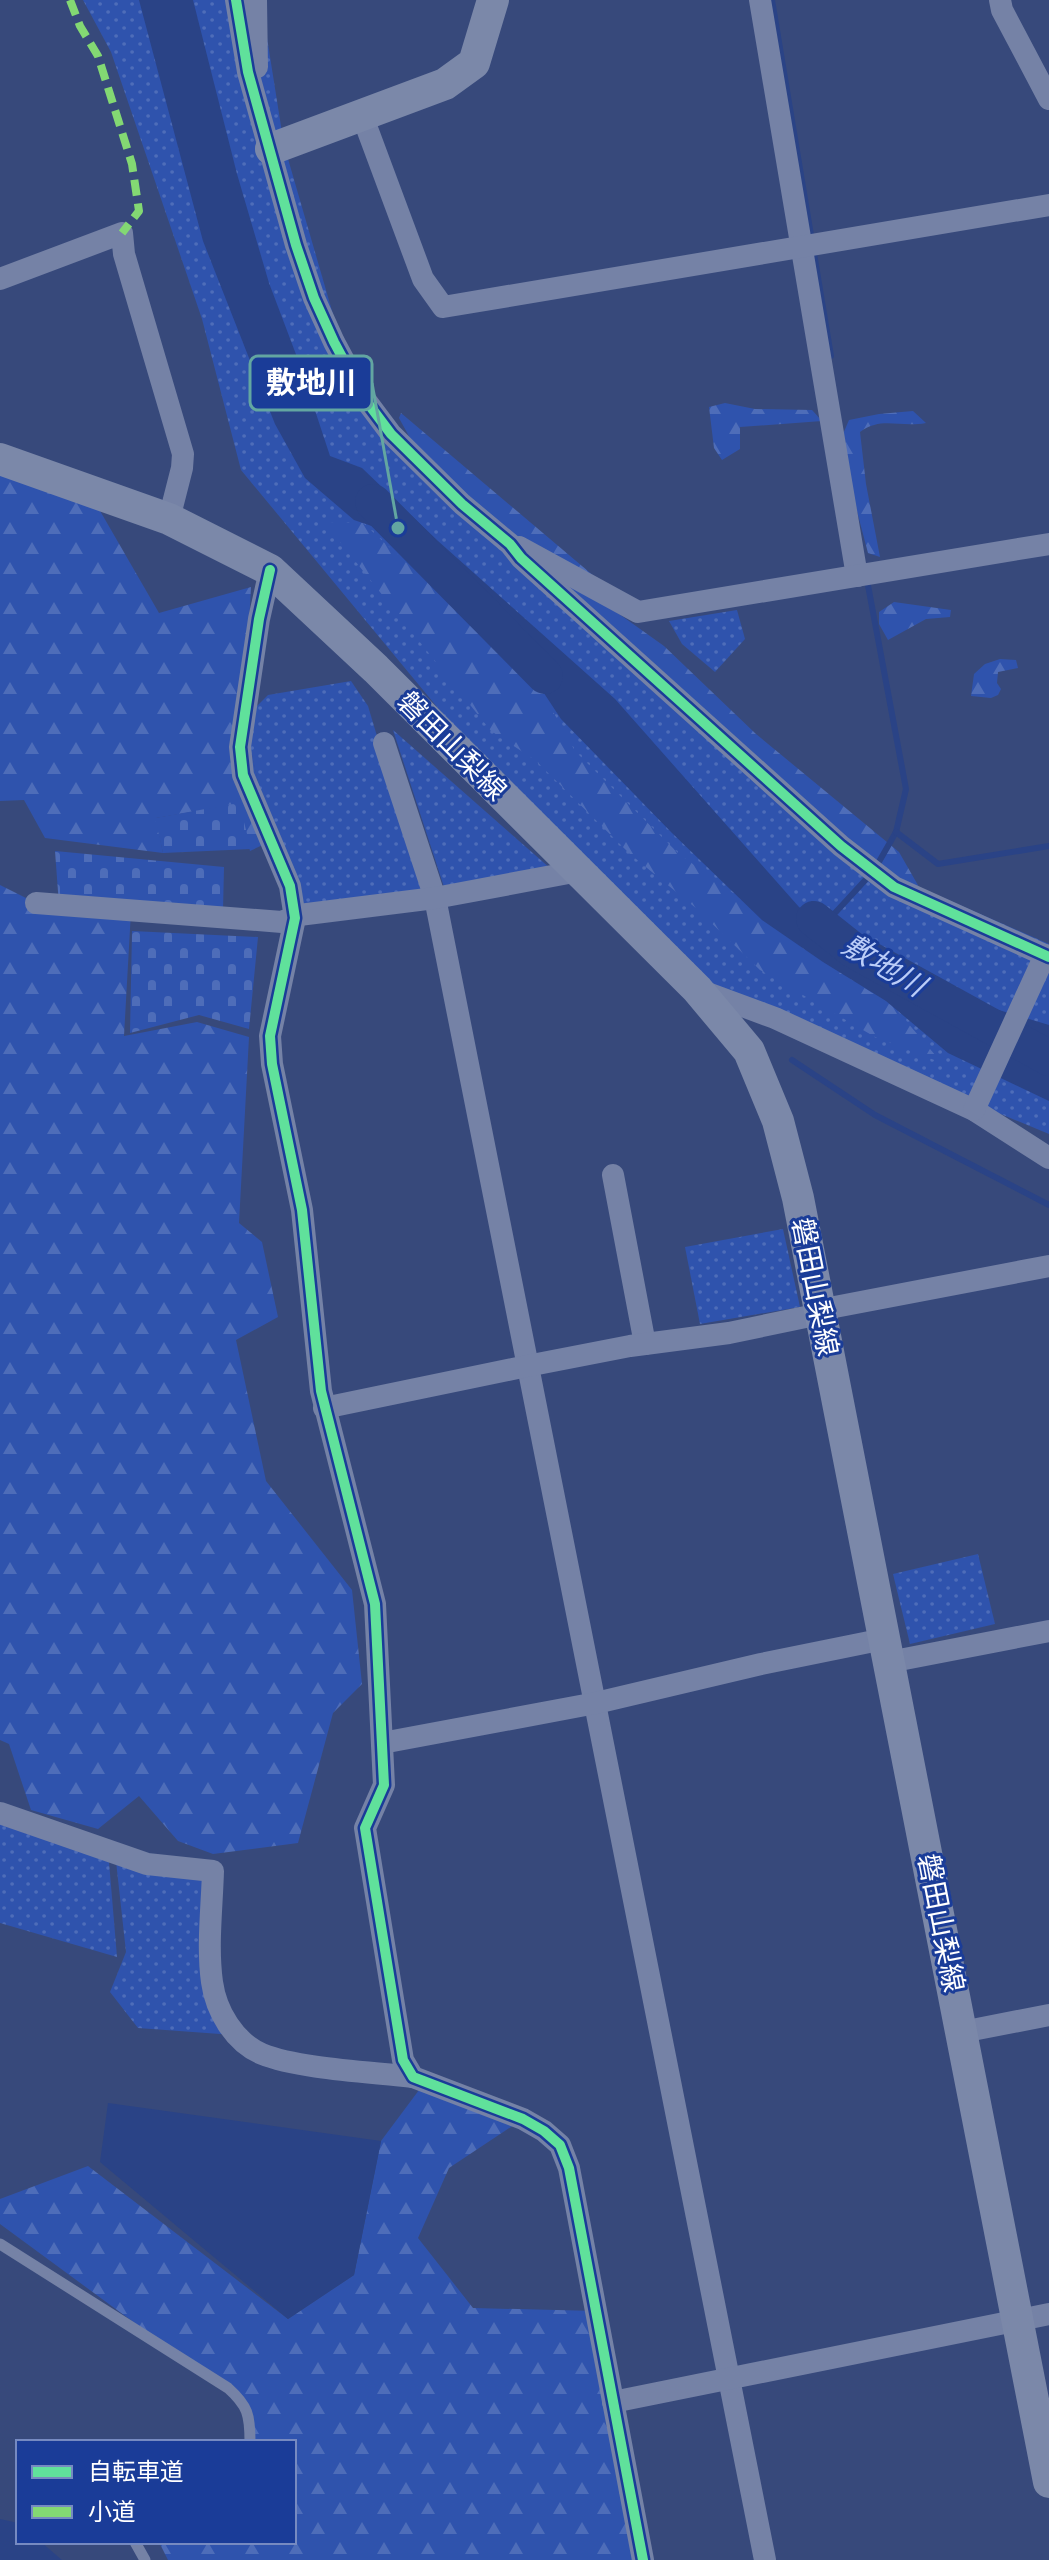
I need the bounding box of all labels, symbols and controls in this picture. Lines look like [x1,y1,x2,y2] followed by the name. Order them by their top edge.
[250,356,372,410] callout: 敷地川
[266,365,356,400] text: 敷地川
[391,685,513,807] street label: 磐田山梨線
[836,927,934,1005] water label: 敷地川
[785,1215,845,1359] street label: 磐田山梨線
[911,1851,971,1995] street label: 磐田山梨線
[16,2440,296,2544] legend
[88,2458,184,2486] text: 自転車道
[88,2498,136,2526] text: 小道

